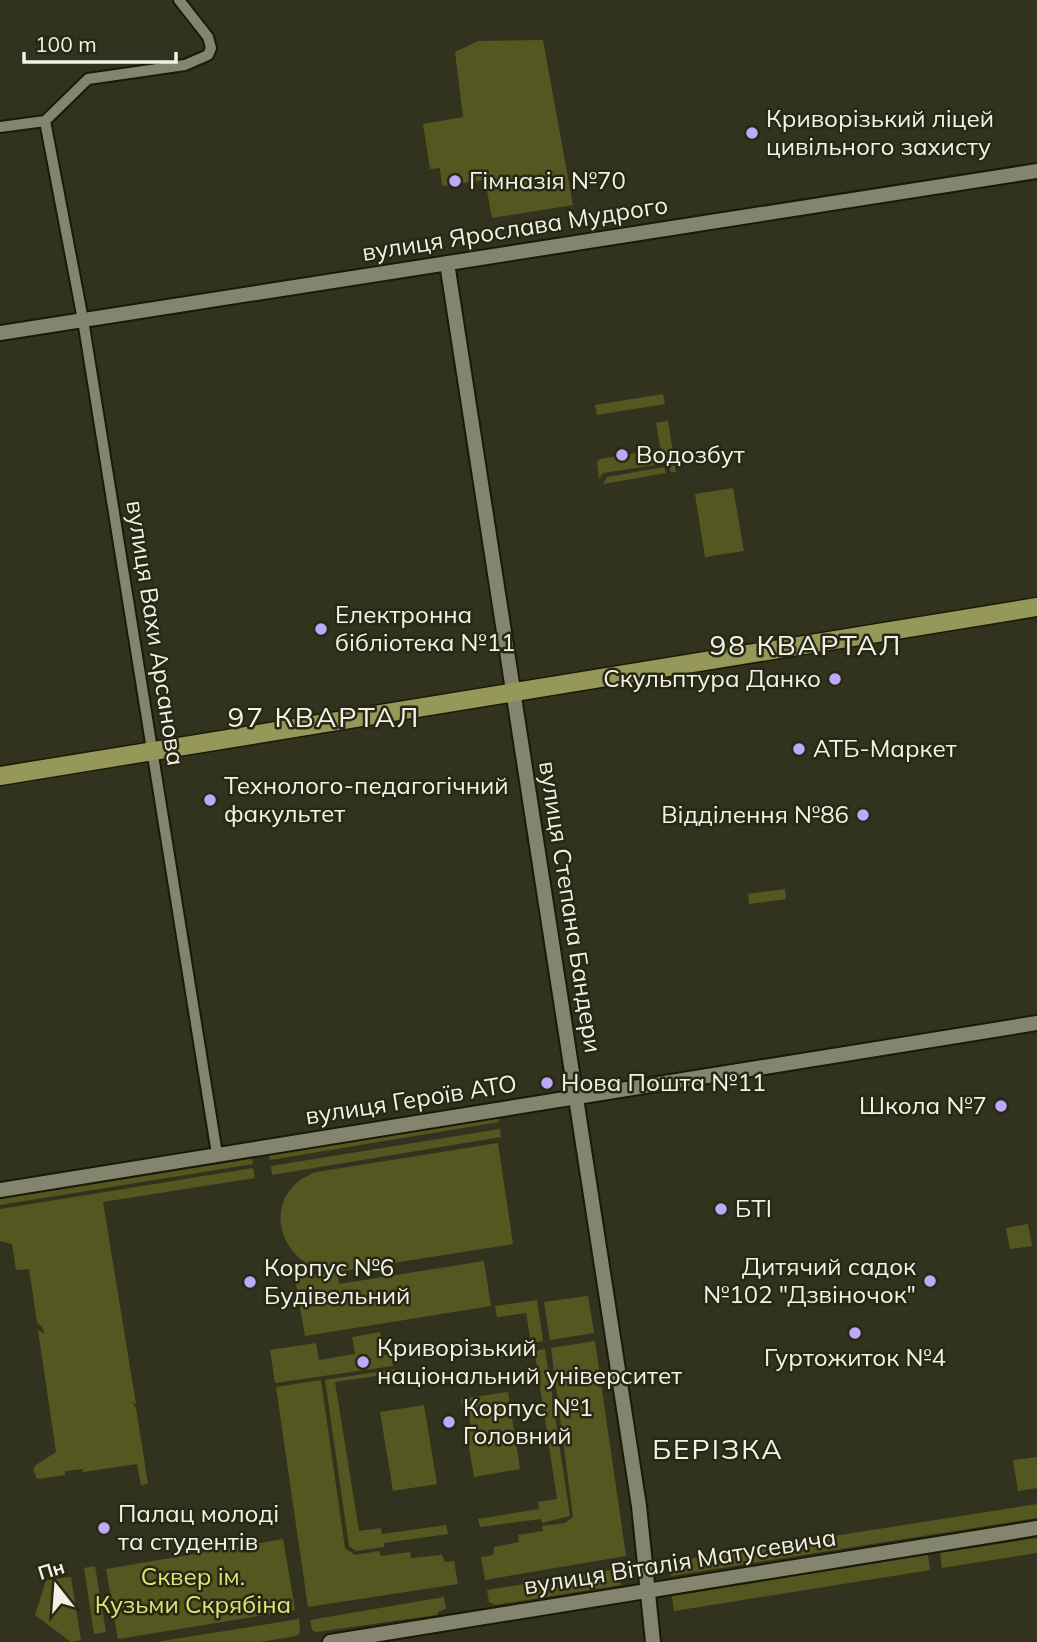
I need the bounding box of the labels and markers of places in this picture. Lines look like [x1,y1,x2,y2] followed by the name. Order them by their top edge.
[766,103,994,161] place label: Криворізький ліцей цивільного захисту
[744,125,760,141] marker: Криворізький ліцей цивільного захисту
[469,165,626,195] place label: Гімназія №70
[447,173,463,189] marker: Гімназія №70
[636,439,745,469] place label: Водозбут
[614,447,630,463] marker: Водозбут
[335,599,515,657] place label: Електронна бібліотека №11
[313,621,329,637] marker: Електронна бібліотека №11
[603,663,821,693] place label: Скульптура Данко
[827,671,843,687] marker: Скульптура Данко
[813,733,957,763] place label: АТБ-Маркет
[791,741,807,757] marker: АТБ-Маркет
[224,770,509,828] place label: Технолого-педагогічний факультет
[202,792,218,808] marker: Технолого-педагогічний факультет
[661,799,849,829] place label: Відділення №86
[855,807,871,823] marker: Відділення №86
[561,1067,766,1097] place label: Нова Пошта №11
[539,1075,555,1091] marker: Нова Пошта №11
[859,1090,987,1120] place label: Школа №7
[993,1098,1009,1114] marker: Школа №7
[735,1193,772,1223] place label: БТІ
[713,1201,729,1217] marker: БТІ
[703,1251,916,1309] place label: Дитячий садок №102 "Дзвіночок"
[264,1252,410,1310] place label: Корпус №6 Будівельний
[922,1273,938,1289] marker: Дитячий садок №102 "Дзвіночок"
[242,1274,258,1290] marker: Корпус №6 Будівельний
[847,1325,863,1341] marker: Гуртожиток №4
[377,1332,682,1390] place label: Криворізький національний університет
[764,1342,946,1372] place label: Гуртожиток №4
[355,1354,371,1370] marker: Криворізький національний університет
[463,1392,593,1450] place label: Корпус №1 Головний
[441,1414,457,1430] marker: Корпус №1 Головний
[118,1498,279,1556] place label: Палац молоді та студентів
[96,1520,112,1536] marker: Палац молоді та студентів

